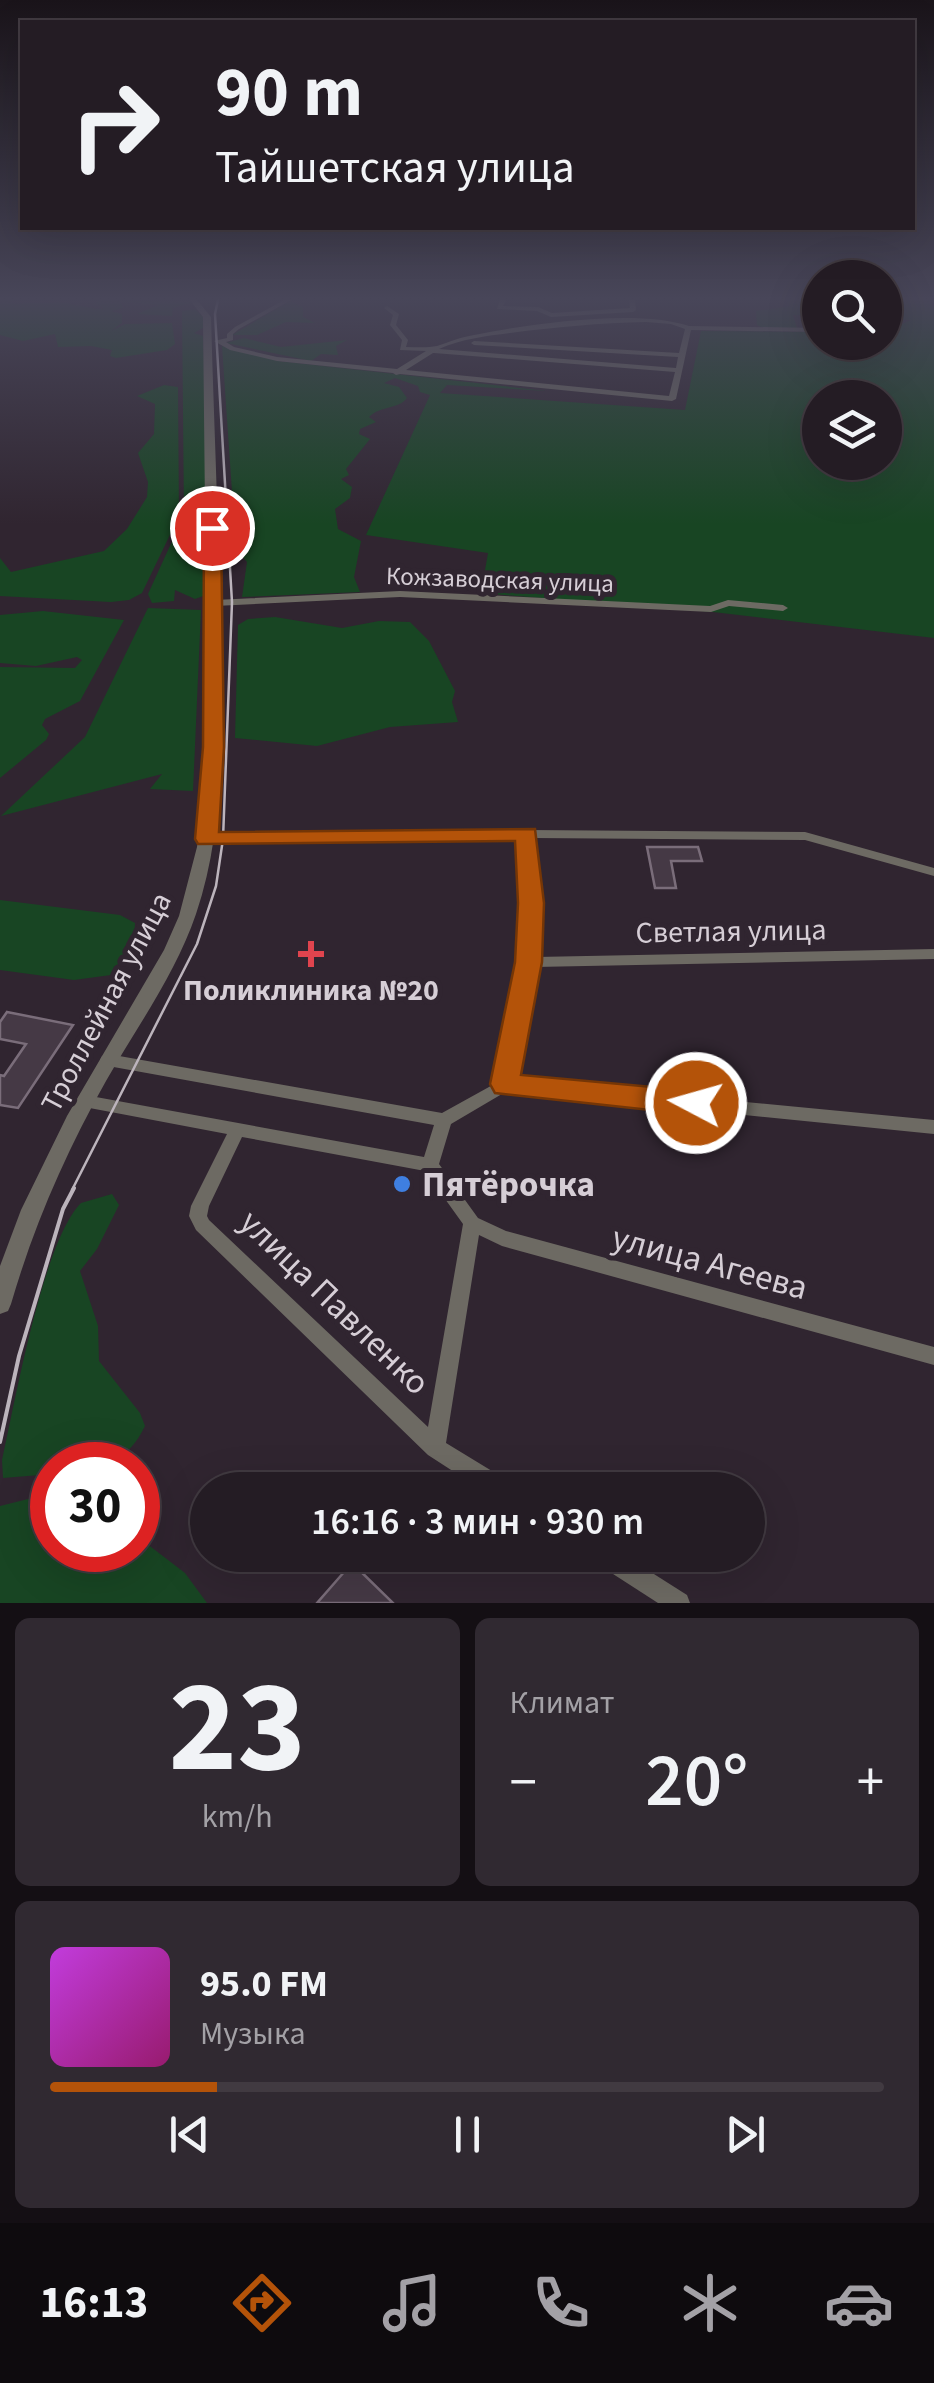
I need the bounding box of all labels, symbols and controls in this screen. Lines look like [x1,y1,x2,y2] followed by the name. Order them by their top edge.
[215,43,363,143] text: 90 m
[50,60,180,190] icon: right
[215,136,575,200] text: Тайшетская улица
[802,260,902,480] map controls
[802,260,902,360] button: search
[802,380,902,480] button: layers
[170,486,255,571] pin
[185,501,240,556] icon: arrive
[385,558,615,602] street label: Кожзаводская улица
[30,885,183,1120] street label: Троллейная улица
[635,908,827,955] street label: Светлая улица
[298,941,324,967] marker: Поликлиника №20
[183,969,439,1012] place label: Поликлиника №20
[644,1051,748,1155] position arrow
[422,1160,595,1210] place label: Пятёрочка
[391,1173,413,1195] marker: Пятёрочка
[228,1199,441,1407] street label: улица Павленко
[606,1213,813,1313] street label: улица Агеева
[30,1442,160,1572] speed limit sign: 30
[311,1495,644,1549] text: 16:16 · 3 мин · 930 m
[169,1636,306,1821] text: 23
[510,1680,614,1726] text: Климат
[645,1728,748,1835] text: 20°
[510,1744,537,1822] text: −
[857,1744,884,1822] text: +
[202,1794,273,1840] text: km/h
[200,1957,328,2011] text: 95.0 FM
[200,2011,306,2057] text: Музыка
[162,2107,217,2162] icon: previous
[440,2107,495,2162] icon: pause
[718,2107,773,2162] icon: next
[227,2268,297,2338] icon: directions
[377,2268,447,2338] icon: music
[526,2268,596,2338] icon: phone
[675,2268,745,2338] icon: climate
[824,2268,894,2338] icon: car
[40,2271,148,2335] text: 16:13

